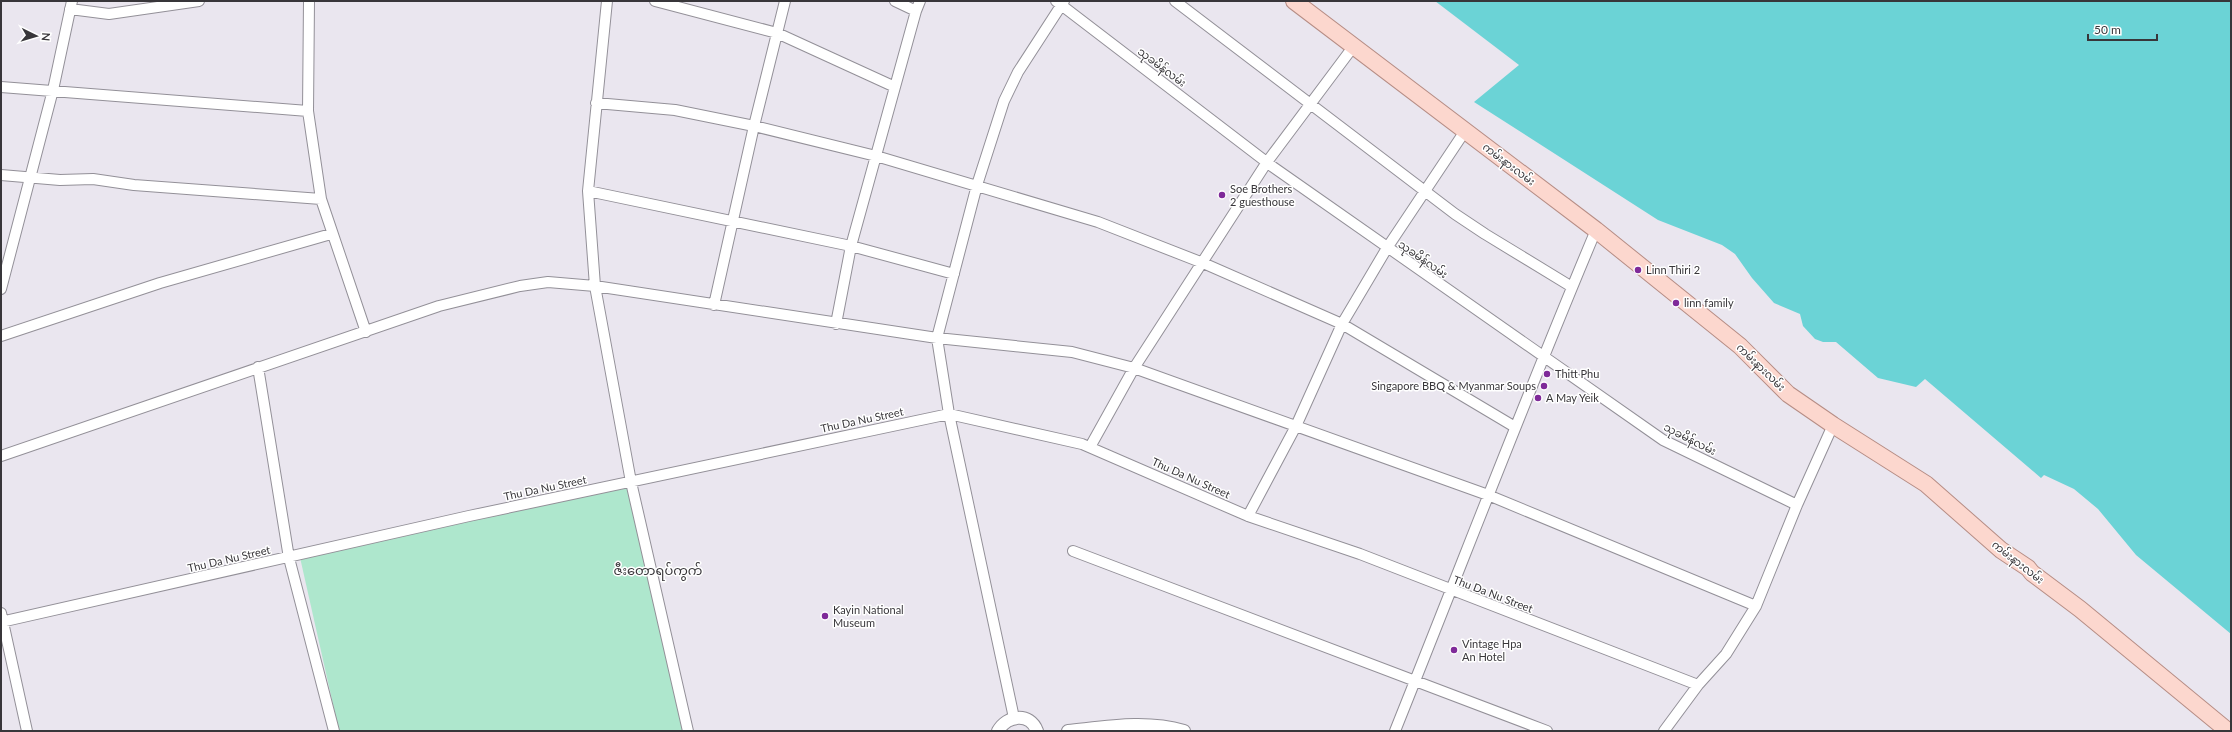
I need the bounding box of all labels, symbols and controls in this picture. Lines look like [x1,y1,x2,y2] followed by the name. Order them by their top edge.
[16,16,56,56] north arrow
[2088,16,2157,42] scale bar
[2094,22,2121,37] text: 50 m
[40,32,53,42] text: N
[1134,44,1189,92] street label: သုခမိန်လမ်း
[1479,140,1538,190] street label: ကမ်းနားလမ်း
[1230,182,1295,208] place label: Soe Brothers 2 guesthouse
[1217,190,1227,200] marker: Soe Brothers 2 guesthouse
[1394,237,1451,283] street label: သုခမိန်လမ်း
[1646,263,1700,276] place label: Linn Thiri 2
[1633,265,1643,275] marker: Linn Thiri 2
[1684,296,1734,309] place label: linn family
[1671,298,1681,308] marker: linn family
[1732,340,1788,395] street label: ကမ်းနားလမ်း
[1555,367,1599,380] place label: Thitt Phu
[1542,369,1552,379] marker: Thitt Phu
[1371,379,1536,392] place label: Singapore BBQ & Myanmar Soups
[1539,381,1549,391] marker: Singapore BBQ & Myanmar Soups
[1546,391,1599,404] place label: A May Yeik
[1533,393,1543,403] marker: A May Yeik
[819,404,904,435] street label: Thu Da Nu Street
[1660,420,1719,460] street label: သုခမိန်လမ်း
[1150,454,1232,501] street label: Thu Da Nu Street
[502,472,587,503] street label: Thu Da Nu Street
[1988,537,2047,588] street label: ကမ်းနားလမ်း
[186,543,271,574] street label: Thu Da Nu Street
[614,562,702,581] district label: ဇီးတောရပ်ကွက်
[1452,572,1535,615] street label: Thu Da Nu Street
[833,603,904,629] place label: Kayin National Museum
[820,611,830,621] marker: Kayin National Museum
[1462,637,1522,663] place label: Vintage Hpa An Hotel
[1449,645,1459,655] marker: Vintage Hpa An Hotel

